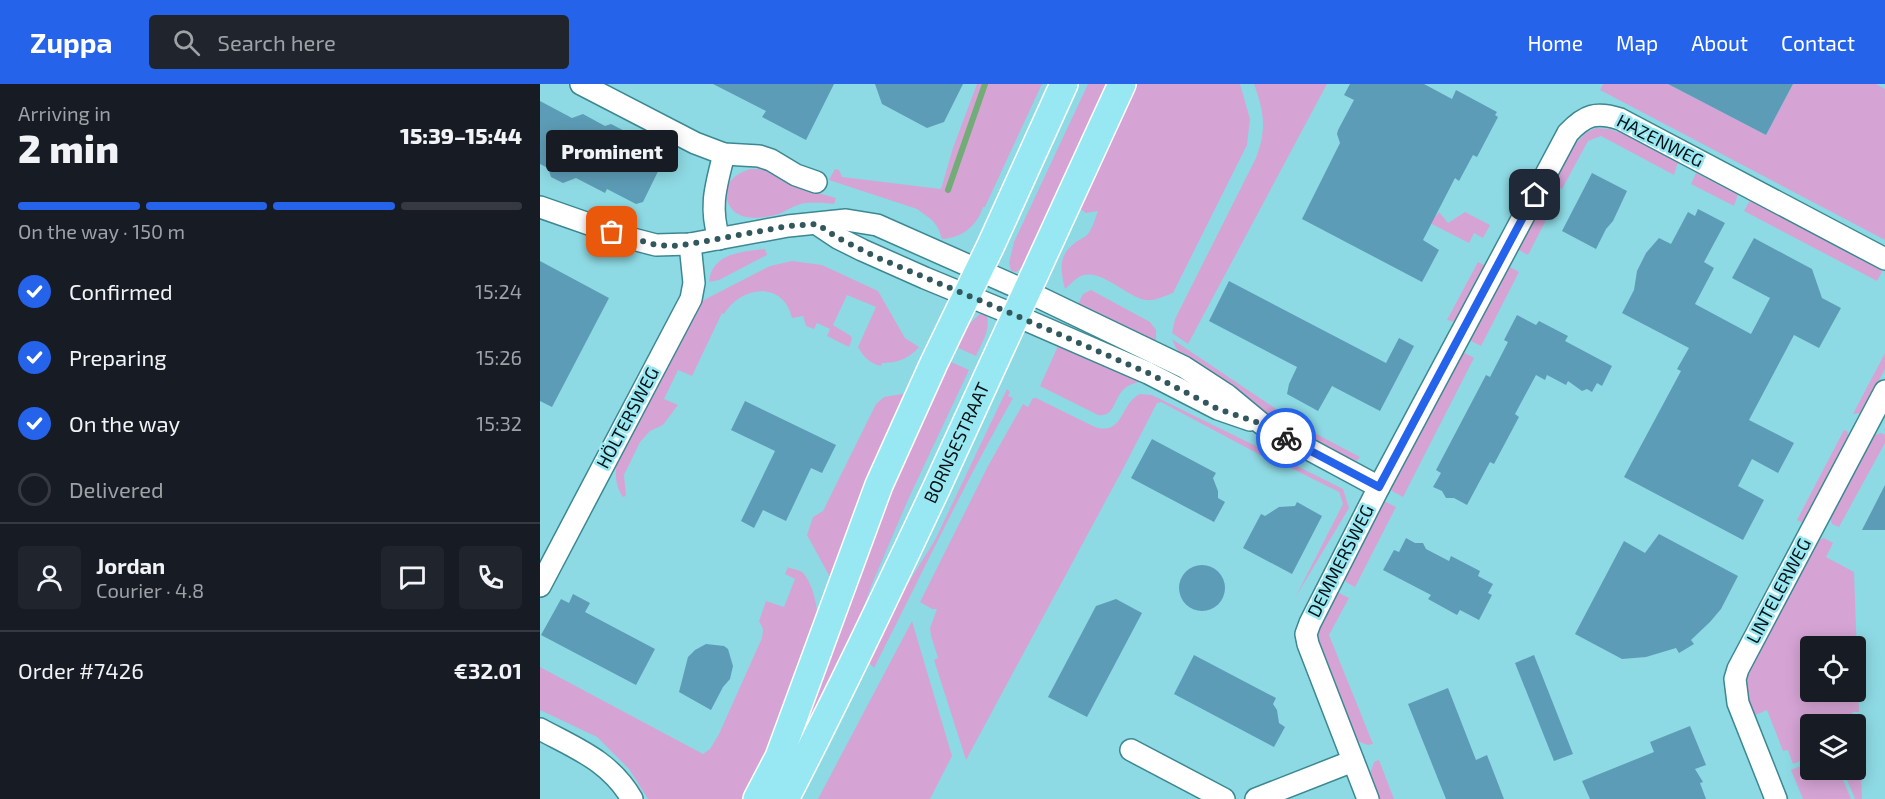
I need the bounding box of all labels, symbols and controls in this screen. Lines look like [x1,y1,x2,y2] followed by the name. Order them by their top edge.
[149,15,569,69] search box
[30,25,113,59] text: Zuppa
[170,26,203,59] icon: search
[218,29,336,55] text: Search here
[1527,30,1583,55] text: Home
[1616,30,1658,55] text: Map
[1691,30,1748,55] text: About
[1781,30,1855,55] text: Contact
[18,101,111,125] text: Arriving in
[1613,109,1708,171] street label: HAZENWEG
[400,122,522,148] text: 15:39–15:44
[18,124,119,171] text: 2 min
[546,130,678,172] callout: Prominent
[561,139,663,163] text: Prominent
[1509,169,1560,220] pin
[1518,178,1551,211] icon: home
[586,206,637,257] pin
[595,215,628,248] icon: bag
[18,219,185,243] text: On the way · 150 m
[18,275,51,308] icon: check
[69,278,173,304] text: Confirmed
[475,279,522,303] text: 15:24
[18,341,51,374] icon: check
[69,344,167,370] text: Preparing
[476,345,522,369] text: 15:26
[591,363,663,472] street label: HÖLTERSWEG
[919,378,994,506] street label: BORNSESTRAAT
[18,407,51,440] icon: check
[1256,408,1316,468] courier
[69,410,180,436] text: On the way
[476,411,522,435] text: 15:32
[1270,422,1303,455] icon: bike
[69,476,164,502] text: Delivered
[1302,501,1378,620] street label: DEMMERSWEG
[1741,534,1815,647] street label: LINTELERWEG
[18,546,81,609] button: person
[381,546,444,609] button: chat
[459,546,522,609] button: phone
[96,552,165,578] text: Jordan
[96,578,204,602] text: Courier · 4.8
[1800,636,1866,780] map controls
[1800,636,1866,702] button: locate
[18,657,144,683] text: Order #7426
[454,657,522,683] text: €32.01
[1800,714,1866,780] button: layers

